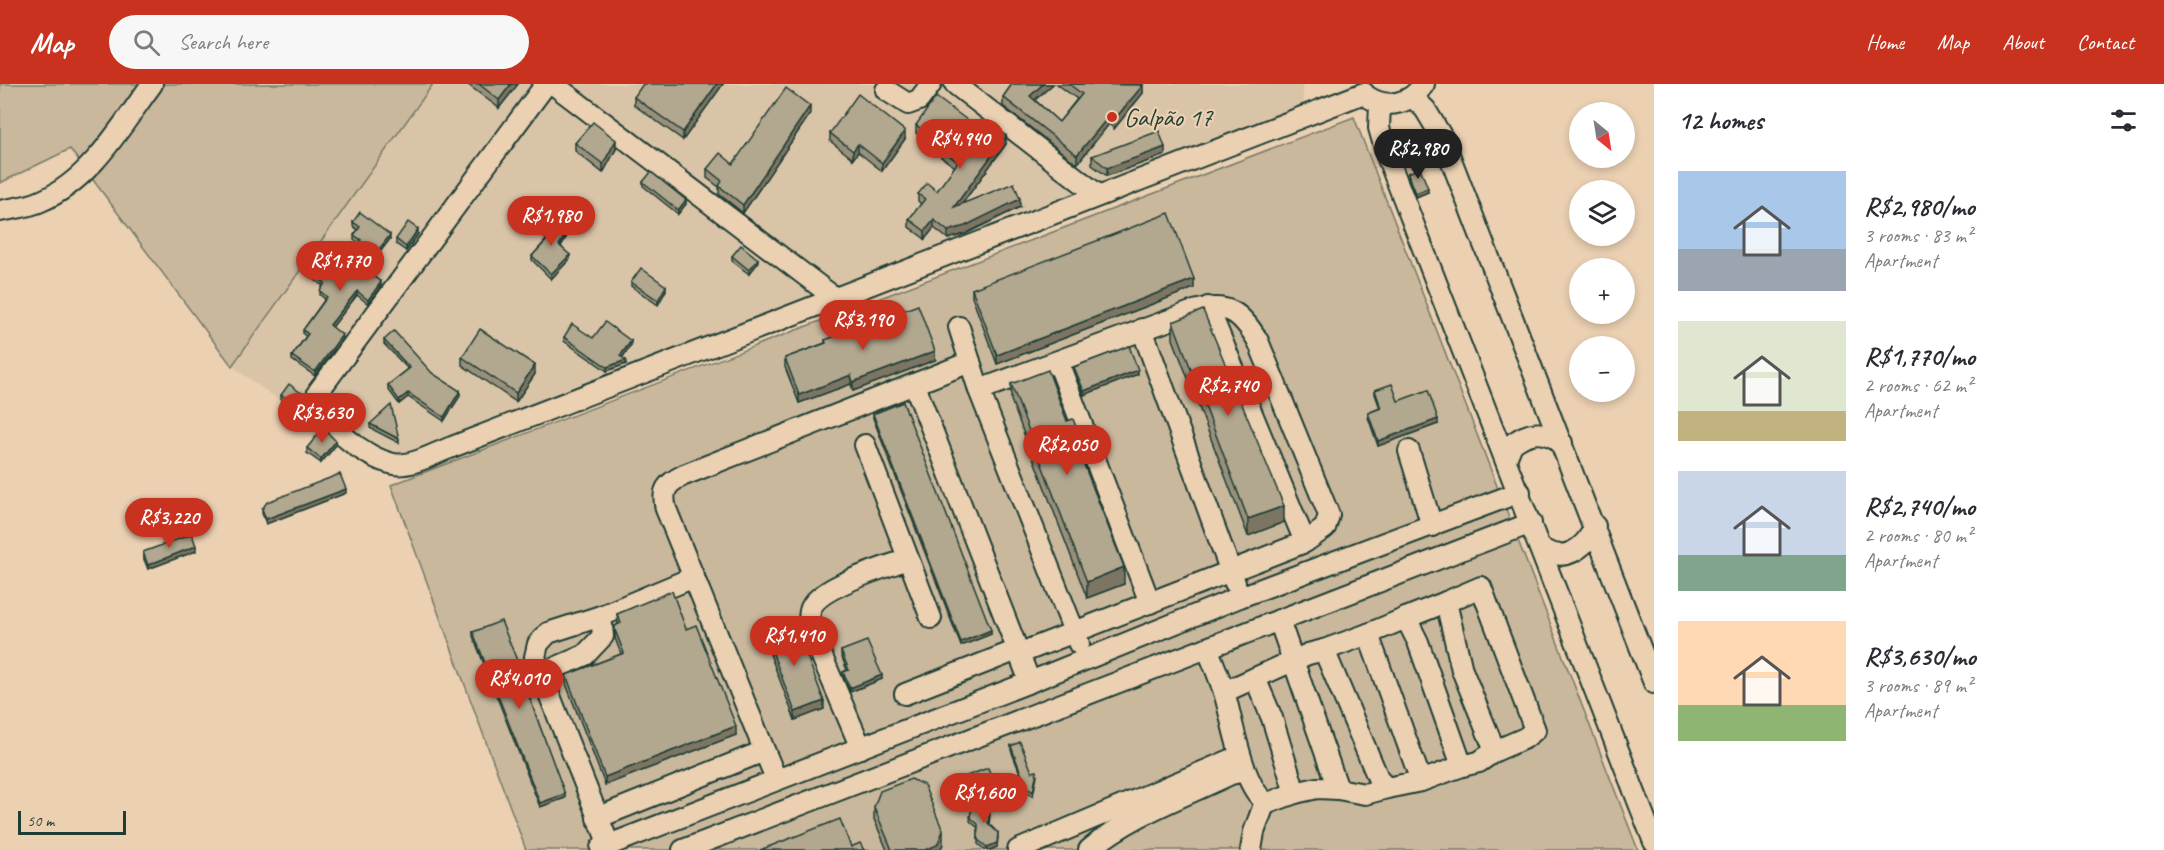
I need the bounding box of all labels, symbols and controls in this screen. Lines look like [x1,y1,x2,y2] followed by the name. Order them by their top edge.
[109,15,529,69] search box
[30,25,73,60] text: Map
[130,26,163,59] icon: search
[178,28,268,56] text: Search here
[1866,29,1904,55] text: Home
[1937,29,1969,55] text: Map
[2002,29,2044,55] text: About
[2077,29,2134,55] text: Contact
[1124,101,1214,134] place label: Galpão 17
[1569,102,1635,168] north arrow
[1569,102,1635,402] map controls
[1678,104,1763,137] text: 12 homes
[2107,104,2140,137] icon: filters
[1105,110,1119,124] marker: Galpão 17
[905,119,1015,170] pin: R$4,940
[930,126,990,151] text: R$4,940
[1363,129,1473,180] pin: R$2,980
[1388,136,1448,161] text: R$2,980
[1569,180,1635,246] button: layers
[1864,190,1975,223] text: R$2,980/mo
[1726,195,1798,267] icon: home
[496,196,606,247] pin: R$1,980
[521,203,581,228] text: R$1,980
[1864,223,1972,248] text: 3 rooms · 83 m²
[285,241,395,292] pin: R$1,770
[310,248,370,273] text: R$1,770
[1864,248,1937,273] text: Apartment
[1569,258,1635,324] button: +
[808,300,918,351] pin: R$3,190
[833,307,893,332] text: R$3,190
[1569,336,1635,402] button: −
[1864,340,1975,373] text: R$1,770/mo
[1726,345,1798,417] icon: home
[1173,366,1283,417] pin: R$2,740
[1198,373,1258,398] text: R$2,740
[1864,373,1972,398] text: 2 rooms · 62 m²
[267,393,377,444] pin: R$3,630
[1864,398,1937,423] text: Apartment
[292,400,352,425] text: R$3,630
[1012,425,1122,476] pin: R$2,050
[1037,432,1097,457] text: R$2,050
[1864,490,1975,523] text: R$2,740/mo
[1726,495,1798,567] icon: home
[114,498,224,549] pin: R$3,220
[139,505,199,530] text: R$3,220
[1864,523,1972,548] text: 2 rooms · 80 m²
[1864,548,1937,573] text: Apartment
[739,616,849,667] pin: R$1,410
[764,623,824,648] text: R$1,410
[1864,640,1976,673] text: R$3,630/mo
[1726,645,1798,717] icon: home
[464,659,574,710] pin: R$4,010
[489,666,549,691] text: R$4,010
[1864,673,1972,698] text: 3 rooms · 89 m²
[1864,698,1937,723] text: Apartment
[929,773,1039,824] pin: R$1,600
[954,780,1014,805] text: R$1,600
[18,808,126,836] scale bar
[27,811,54,831] text: 50 m

